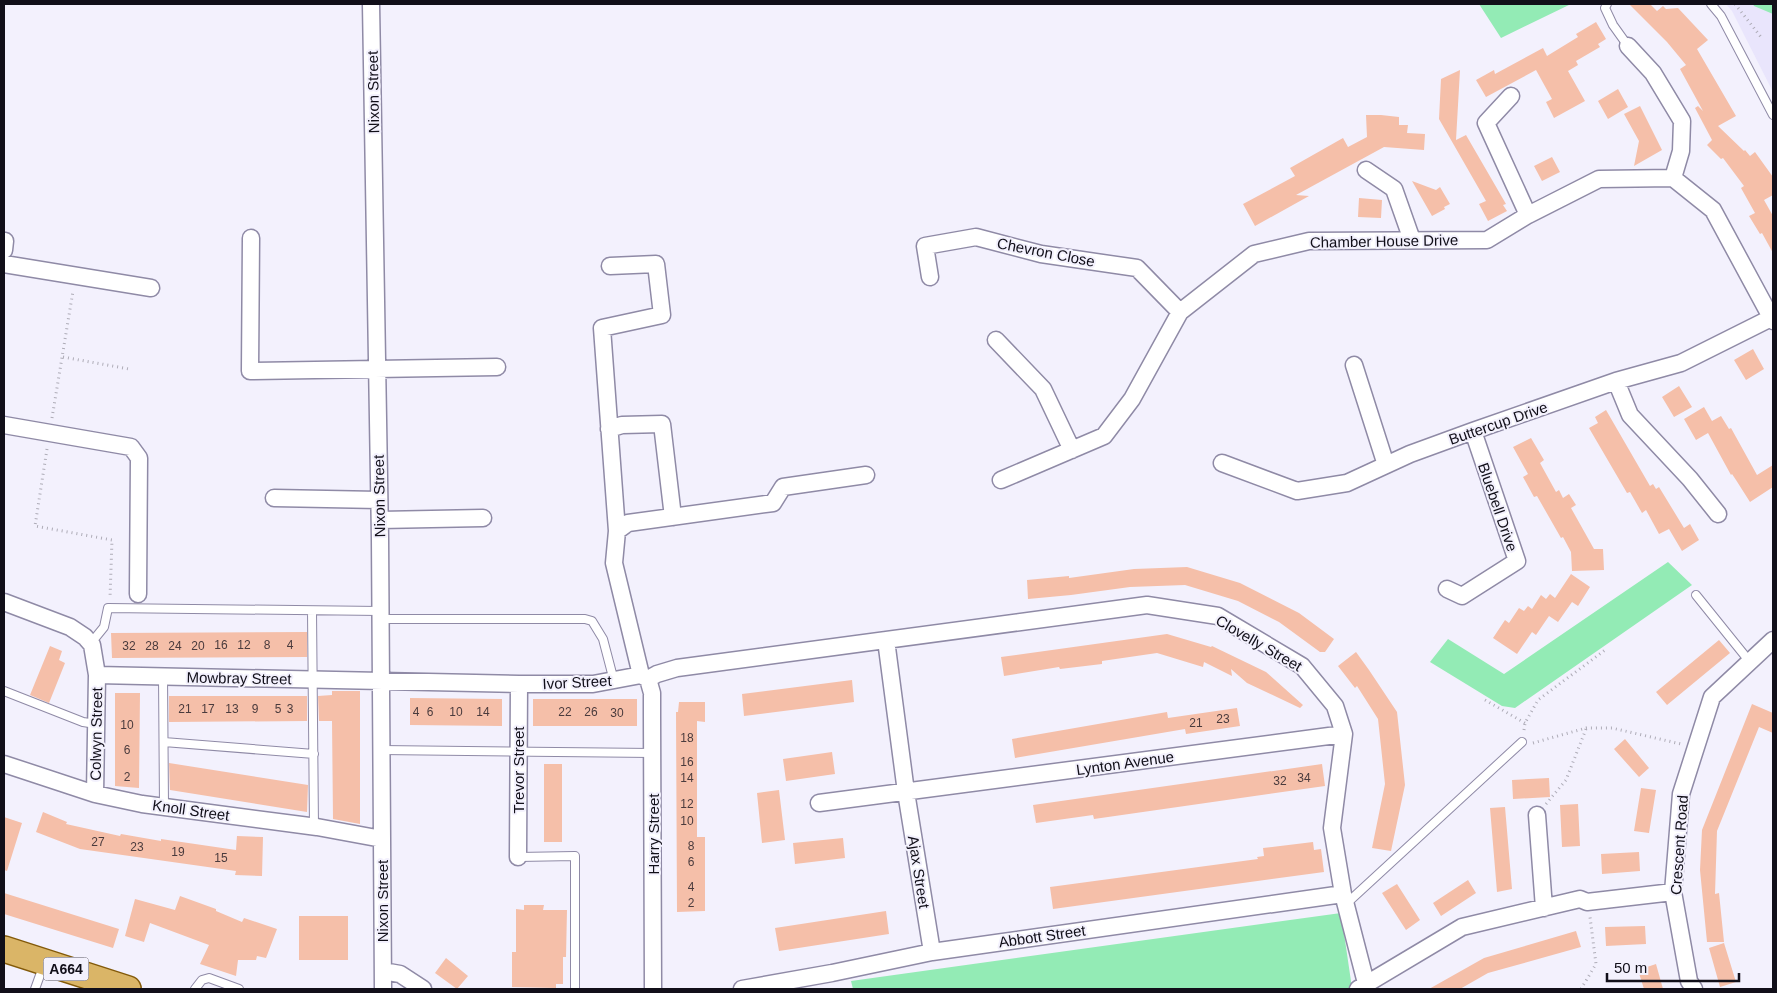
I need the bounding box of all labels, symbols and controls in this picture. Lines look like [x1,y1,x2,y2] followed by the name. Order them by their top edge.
[364,50,382,133] street label: Nixon Street
[1310,231,1458,251] street label: Chamber House Drive
[996,234,1096,270] street label: Chevron Close
[1446,398,1550,448] street label: Buttercup Drive
[370,454,388,537] street label: Nixon Street
[1475,460,1521,554] street label: Bluebell Drive
[1213,611,1306,675] street label: Clovelly Street
[214,638,228,652] house number: 16
[237,638,251,652] house number: 12
[264,638,271,652] house number: 8
[287,638,294,652] house number: 4
[122,639,136,653] house number: 32
[145,639,159,653] house number: 28
[168,639,182,653] house number: 24
[191,639,205,653] house number: 20
[186,669,292,687] street label: Mowbray Street
[542,672,613,692] street label: Ivor Street
[87,686,105,781] street label: Colwyn Street
[178,702,192,716] house number: 21
[201,702,215,716] house number: 17
[225,702,239,716] house number: 13
[252,702,259,716] house number: 9
[275,702,282,716] house number: 5
[287,702,294,716] house number: 3
[413,705,420,719] house number: 4
[427,705,434,719] house number: 6
[449,705,463,719] house number: 10
[476,705,490,719] house number: 14
[558,705,572,719] house number: 22
[584,705,598,719] house number: 26
[610,706,624,720] house number: 30
[1216,712,1230,726] house number: 23
[1189,716,1203,730] house number: 21
[120,718,134,732] house number: 10
[510,726,527,813] street label: Trevor Street
[680,731,694,745] house number: 18
[124,743,131,757] house number: 6
[1075,748,1175,778] street label: Lynton Avenue
[680,755,694,769] house number: 16
[124,770,131,784] house number: 2
[680,771,694,785] house number: 14
[1297,771,1311,785] house number: 34
[1273,774,1287,788] house number: 32
[645,793,662,874] street label: Harry Street
[1667,794,1691,896] street label: Crescent Road
[151,796,231,824] street label: Knoll Street
[680,797,694,811] house number: 12
[680,814,694,828] house number: 10
[905,834,933,910] street label: Ajax Street
[91,835,105,849] house number: 27
[688,839,695,853] house number: 8
[130,840,144,854] house number: 23
[171,845,185,859] house number: 19
[214,851,228,865] house number: 15
[688,855,695,869] house number: 6
[374,859,391,942] street label: Nixon Street
[688,880,695,894] house number: 4
[688,896,695,910] house number: 2
[997,921,1087,951] street label: Abbott Street
[1607,950,1740,982] scale bar
[44,958,88,981] road number: A664
[1614,959,1647,976] text: 50 m

